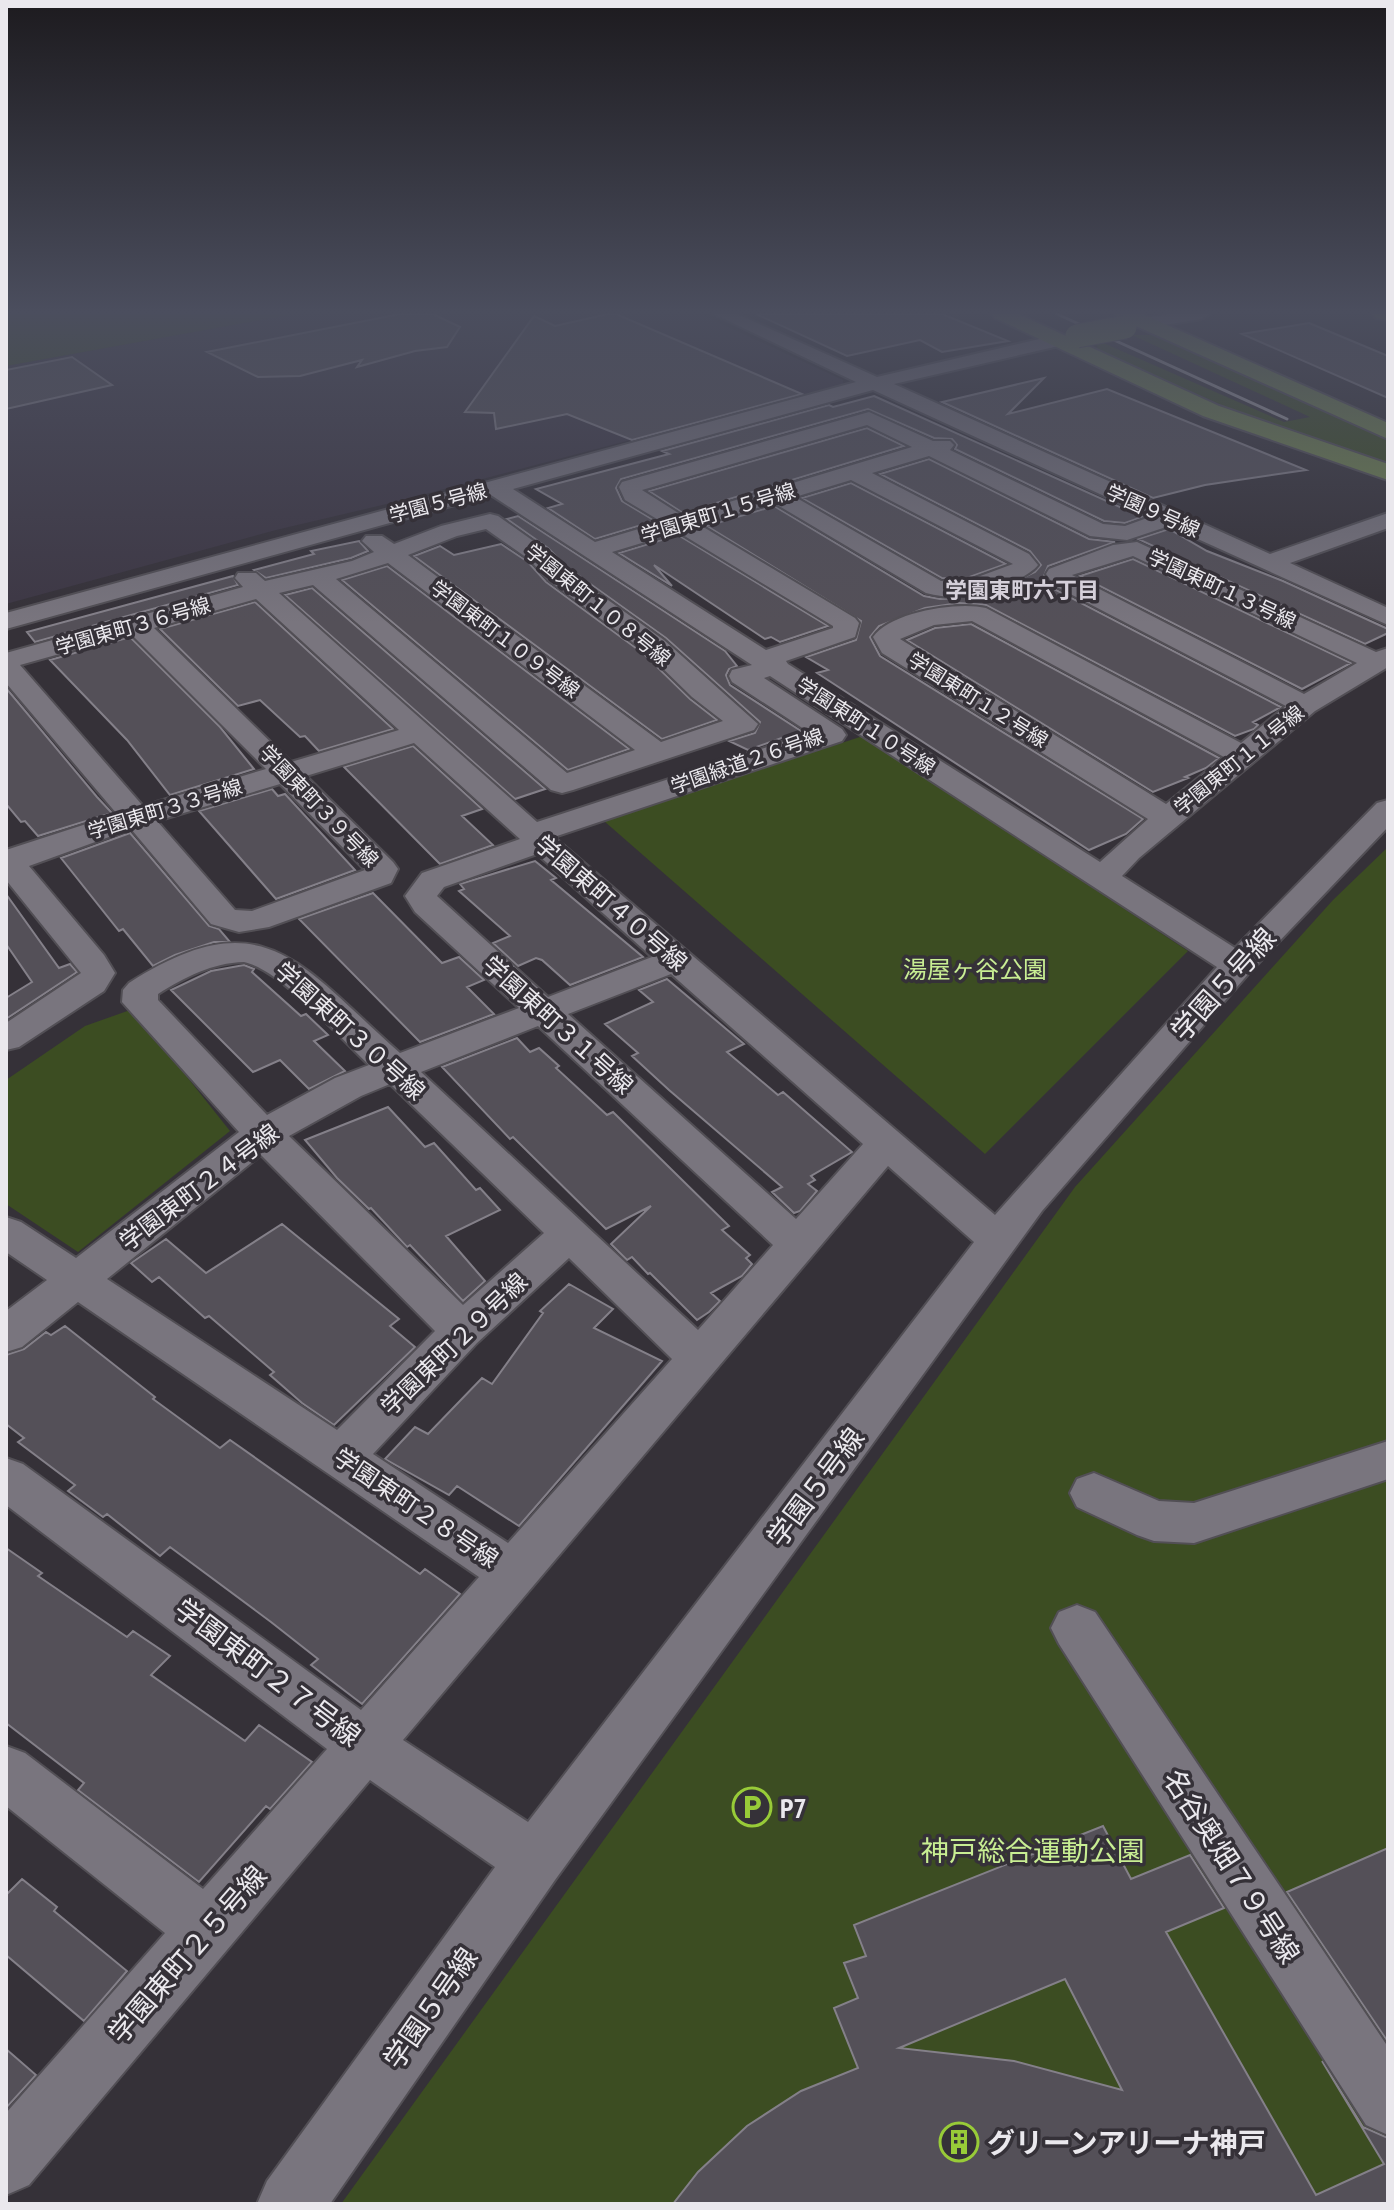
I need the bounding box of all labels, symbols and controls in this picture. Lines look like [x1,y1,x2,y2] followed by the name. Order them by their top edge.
[638,477,798,549] street label: 学園東町１５号線
[386,478,490,528] street label: 学園５号線
[1102,479,1204,543] street label: 学園９号線
[520,538,676,672] street label: 学園東町１０８号線
[1144,543,1300,635] street label: 学園東町１３号線
[425,574,585,704] street label: 学園東町１０９号線
[945,576,1099,604] district label: 学園東町六丁目
[53,591,213,661] street label: 学園東町３６号線
[903,647,1053,753] street label: 学園東町１２号線
[792,672,940,780] street label: 学園東町１０号線
[1169,700,1309,820] street label: 学園東町１１号線
[667,723,827,799] street label: 学園緑道２６号線
[254,739,384,873] street label: 学園東町３９号線
[85,773,245,845] street label: 学園東町３３号線
[528,828,694,978] street label: 学園東町４０号線
[1162,920,1284,1048] street label: 学園５号線
[476,949,640,1101] street label: 学園東町３１号線
[903,954,1047,985] park label: 湯屋ヶ谷公園
[268,955,432,1107] street label: 学園東町３０号線
[113,1117,285,1257] street label: 学園東町２４号線
[374,1266,534,1422] street label: 学園東町２９号線
[758,1420,872,1554] street label: 学園５号線
[328,1441,504,1575] street label: 学園東町２８号線
[167,1590,369,1754] street label: 学園東町２７号線
[1155,1762,1309,1970] street label: 名谷奥畑７９号線
[731,1786,773,1828] parking icon: P7
[780,1789,807,1826] place label: P7
[921,1832,1145,1869] park label: 神戸総合運動公園
[100,1857,274,2051] street label: 学園東町２５号線
[375,1940,485,2076] street label: 学園５号線
[938,2121,980,2163] building icon: グリーンアリーナ神戸
[987,2124,1266,2161] place label: グリーンアリーナ神戸

